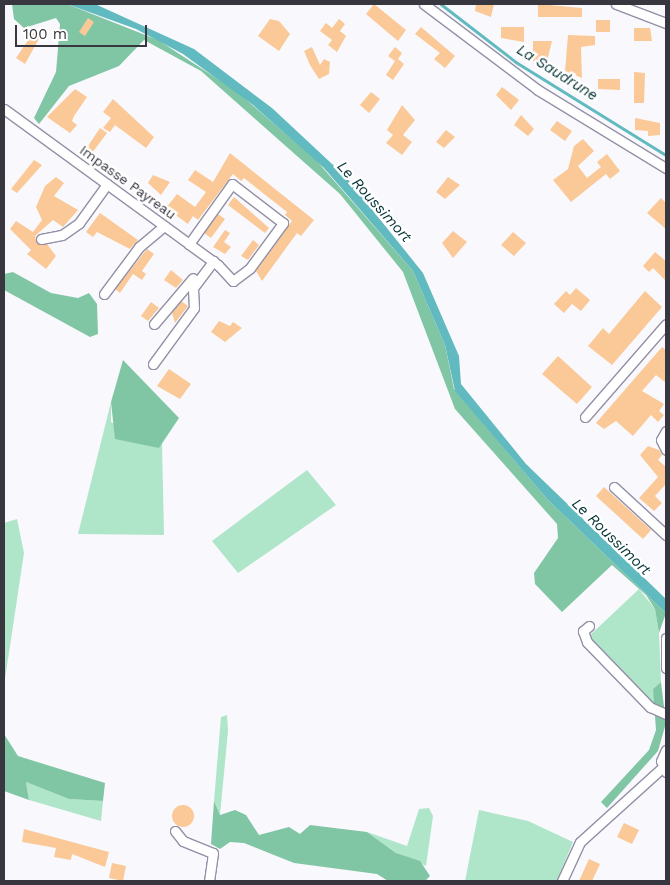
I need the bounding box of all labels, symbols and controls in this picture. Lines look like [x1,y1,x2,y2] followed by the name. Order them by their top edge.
[18,15,150,47] scale bar
[23,25,67,43] text: 100 m
[513,41,601,105] water label: La Saudrune
[76,141,180,223] street label: Impasse Payreau
[333,158,415,246] water label: Le Roussimort
[568,495,654,579] water label: Le Roussimort

